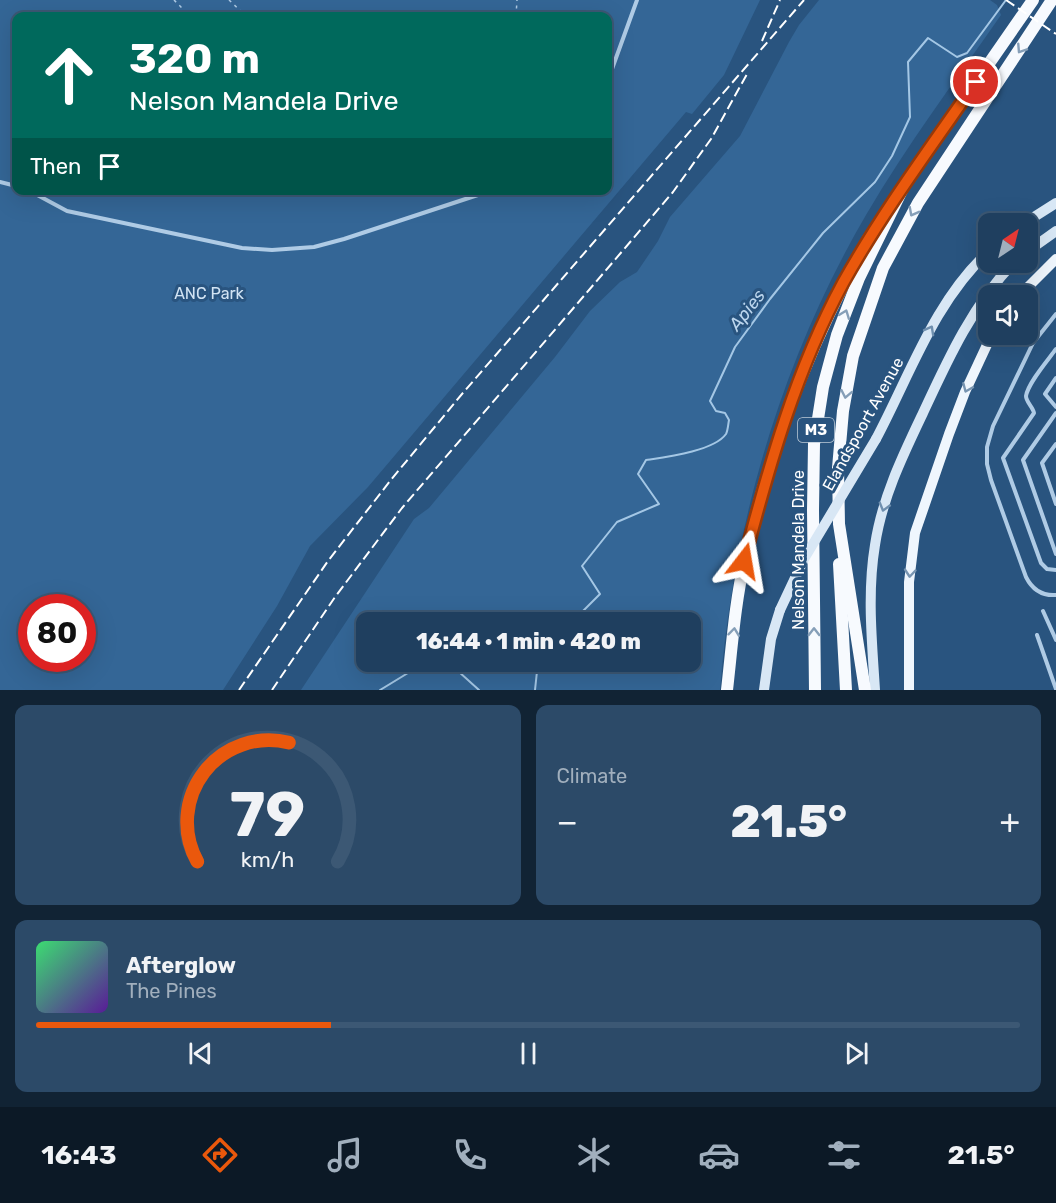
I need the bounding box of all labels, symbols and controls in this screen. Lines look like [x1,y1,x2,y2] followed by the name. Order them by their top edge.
[129,34,260,84] text: 320 m
[30,36,108,114] icon: ahead
[1016,43,1028,53] one-way arrow
[950,56,1001,107] pin
[959,65,992,98] icon: arrive
[129,85,399,117] text: Nelson Mandela Drive
[93,150,126,183] icon: arrive
[30,153,81,180] text: Then
[909,206,920,216] one-way arrow
[978,213,1038,273] north arrow
[978,213,1038,345] map controls
[174,284,245,303] park label: ANC Park
[723,285,770,336] water label: Apies
[978,285,1038,345] button: sound
[837,310,850,320] one-way arrow
[923,326,934,337] one-way arrow
[818,354,908,494] street label: Elandspoort Avenue
[962,381,974,392] one-way arrow
[840,388,853,398] one-way arrow
[798,418,834,442] road number: M3
[789,470,808,630] street label: Nelson Mandela Drive
[879,501,891,512] one-way arrow
[712,529,776,593] position arrow
[904,569,917,578] one-way arrow
[18,594,96,672] speed limit sign: 80
[727,627,740,636] one-way arrow
[808,627,821,636] one-way arrow
[416,628,641,655] text: 16:44 · 1 min · 420 m
[557,764,627,788] text: Climate
[230,778,306,852] text: 79
[730,795,847,848] text: 21.5°
[557,802,578,841] text: −
[999,802,1020,841] text: +
[241,847,295,872] text: km/h
[126,952,236,979] text: Afterglow
[126,979,217,1003] text: The Pines
[184,1037,217,1070] icon: previous
[512,1037,545,1070] icon: pause
[840,1037,873,1070] icon: next
[199,1134,241,1176] icon: directions
[324,1134,366,1176] icon: music
[449,1134,491,1176] icon: phone
[573,1134,615,1176] icon: climate
[698,1134,740,1176] icon: car
[823,1134,865,1176] icon: filters
[41,1139,116,1171] text: 16:43
[947,1139,1015,1171] text: 21.5°

